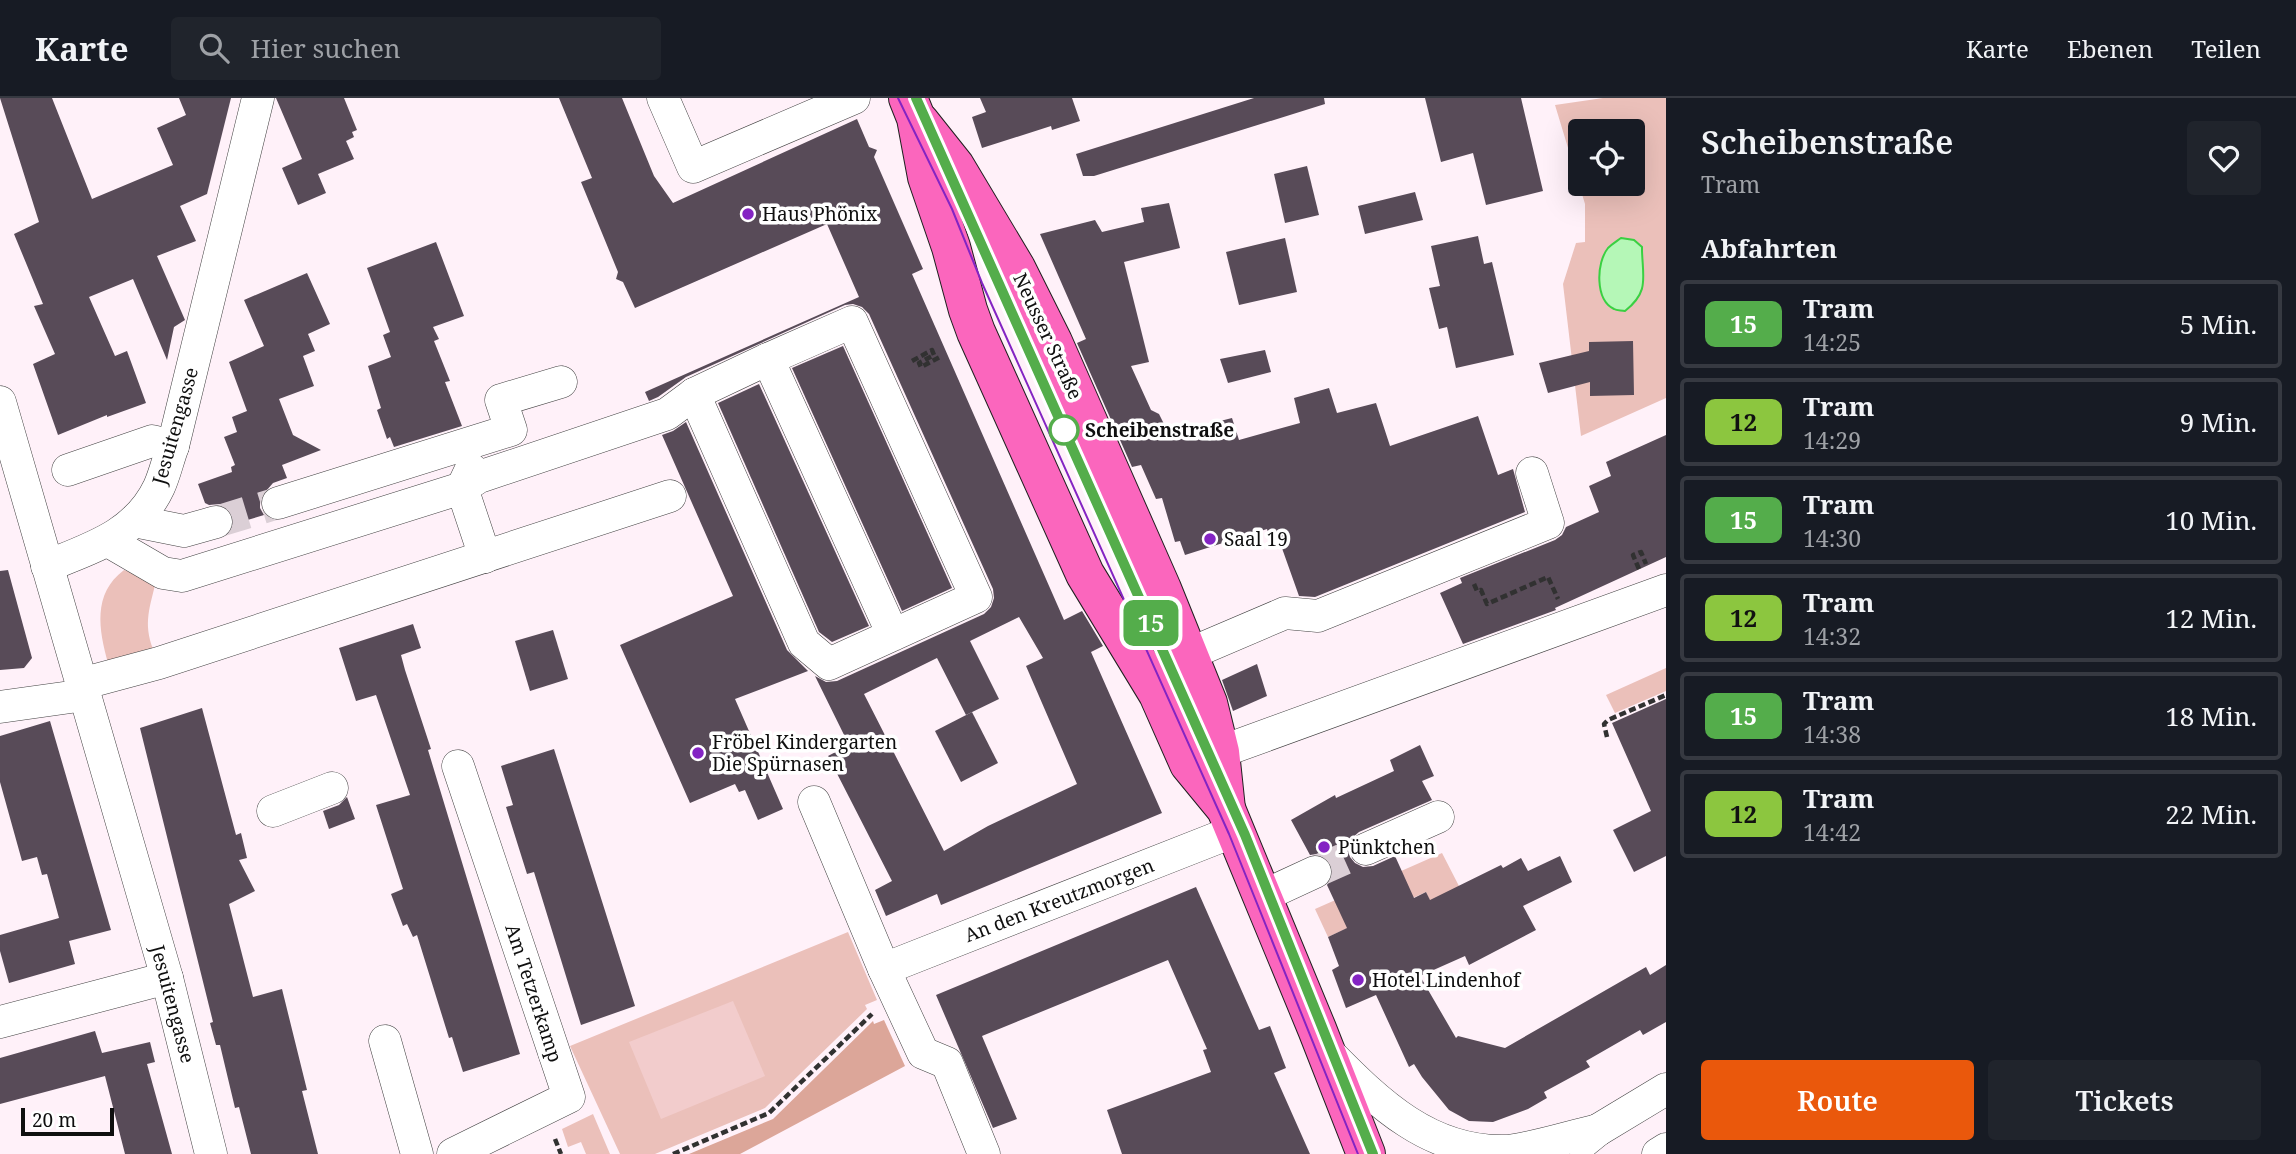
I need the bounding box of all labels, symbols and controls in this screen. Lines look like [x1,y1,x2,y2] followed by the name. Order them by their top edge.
[171,17,661,80] search box
[35,26,129,71] text: Karte
[195,29,233,67] icon: search
[251,30,401,66] text: Hier suchen
[1966,32,2029,65] text: Karte
[2067,32,2153,65] text: Ebenen
[2191,32,2261,65] text: Teilen
[1568,119,1645,196] map controls
[1568,119,1645,196] button: locate
[1701,119,1953,164] text: Scheibenstraße
[2187,121,2261,195] button: heart
[1701,168,1760,200] text: Tram
[762,201,877,227] place label: Haus Phönix
[740,206,756,222] marker: Haus Phönix
[1701,230,1837,266] text: Abfahrten
[1007,269,1089,403] street label: Neusser Straße
[1803,290,1874,326] text: Tram
[2180,306,2257,342] text: 5 Min.
[1730,307,1757,340] text: 15
[1803,326,1861,358] text: 14:25
[146,364,204,489] street label: Jesuitengasse
[1803,388,1874,424] text: Tram
[2180,404,2257,440] text: 9 Min.
[1730,405,1757,438] text: 12
[1049,415,1079,445] marker: Scheibenstraße
[1085,417,1234,443] place label: Scheibenstraße
[1803,424,1861,456] text: 14:29
[1803,486,1874,522] text: Tram
[2165,502,2257,538] text: 10 Min.
[1730,503,1757,536] text: 15
[1803,522,1861,554] text: 14:30
[1224,526,1288,552] place label: Saal 19
[1202,531,1218,547] marker: Saal 19
[1803,584,1874,620] text: Tram
[1120,600,1182,646] line badge: 15
[2165,600,2257,636] text: 12 Min.
[1730,601,1757,634] text: 12
[1137,606,1165,639] text: 15
[1803,620,1861,652] text: 14:32
[1803,682,1874,718] text: Tram
[2165,698,2257,734] text: 18 Min.
[1730,699,1757,732] text: 15
[1803,718,1861,750] text: 14:38
[712,729,897,777] place label: Fröbel Kindergarten Die Spürnasen
[690,745,706,761] marker: Fröbel Kindergarten Die Spürnasen
[1803,780,1874,816] text: Tram
[2165,796,2257,832] text: 22 Min.
[1730,797,1757,830] text: 12
[1803,816,1861,848] text: 14:42
[1338,834,1435,860] place label: Pünktchen
[1316,839,1332,855] marker: Pünktchen
[961,852,1157,948] street label: An den Kreutzmorgen
[499,920,569,1066] street label: Am Tetzerkamp
[145,941,201,1066] street label: Jesuitengasse
[1372,967,1522,993] place label: Hotel Lindenhof
[1350,972,1366,988] marker: Hotel Lindenhof
[1701,1060,1974,1140] button: Route
[1988,1060,2261,1140] button: Tickets
[21,1105,114,1137] scale bar
[32,1107,76,1133] text: 20 m

